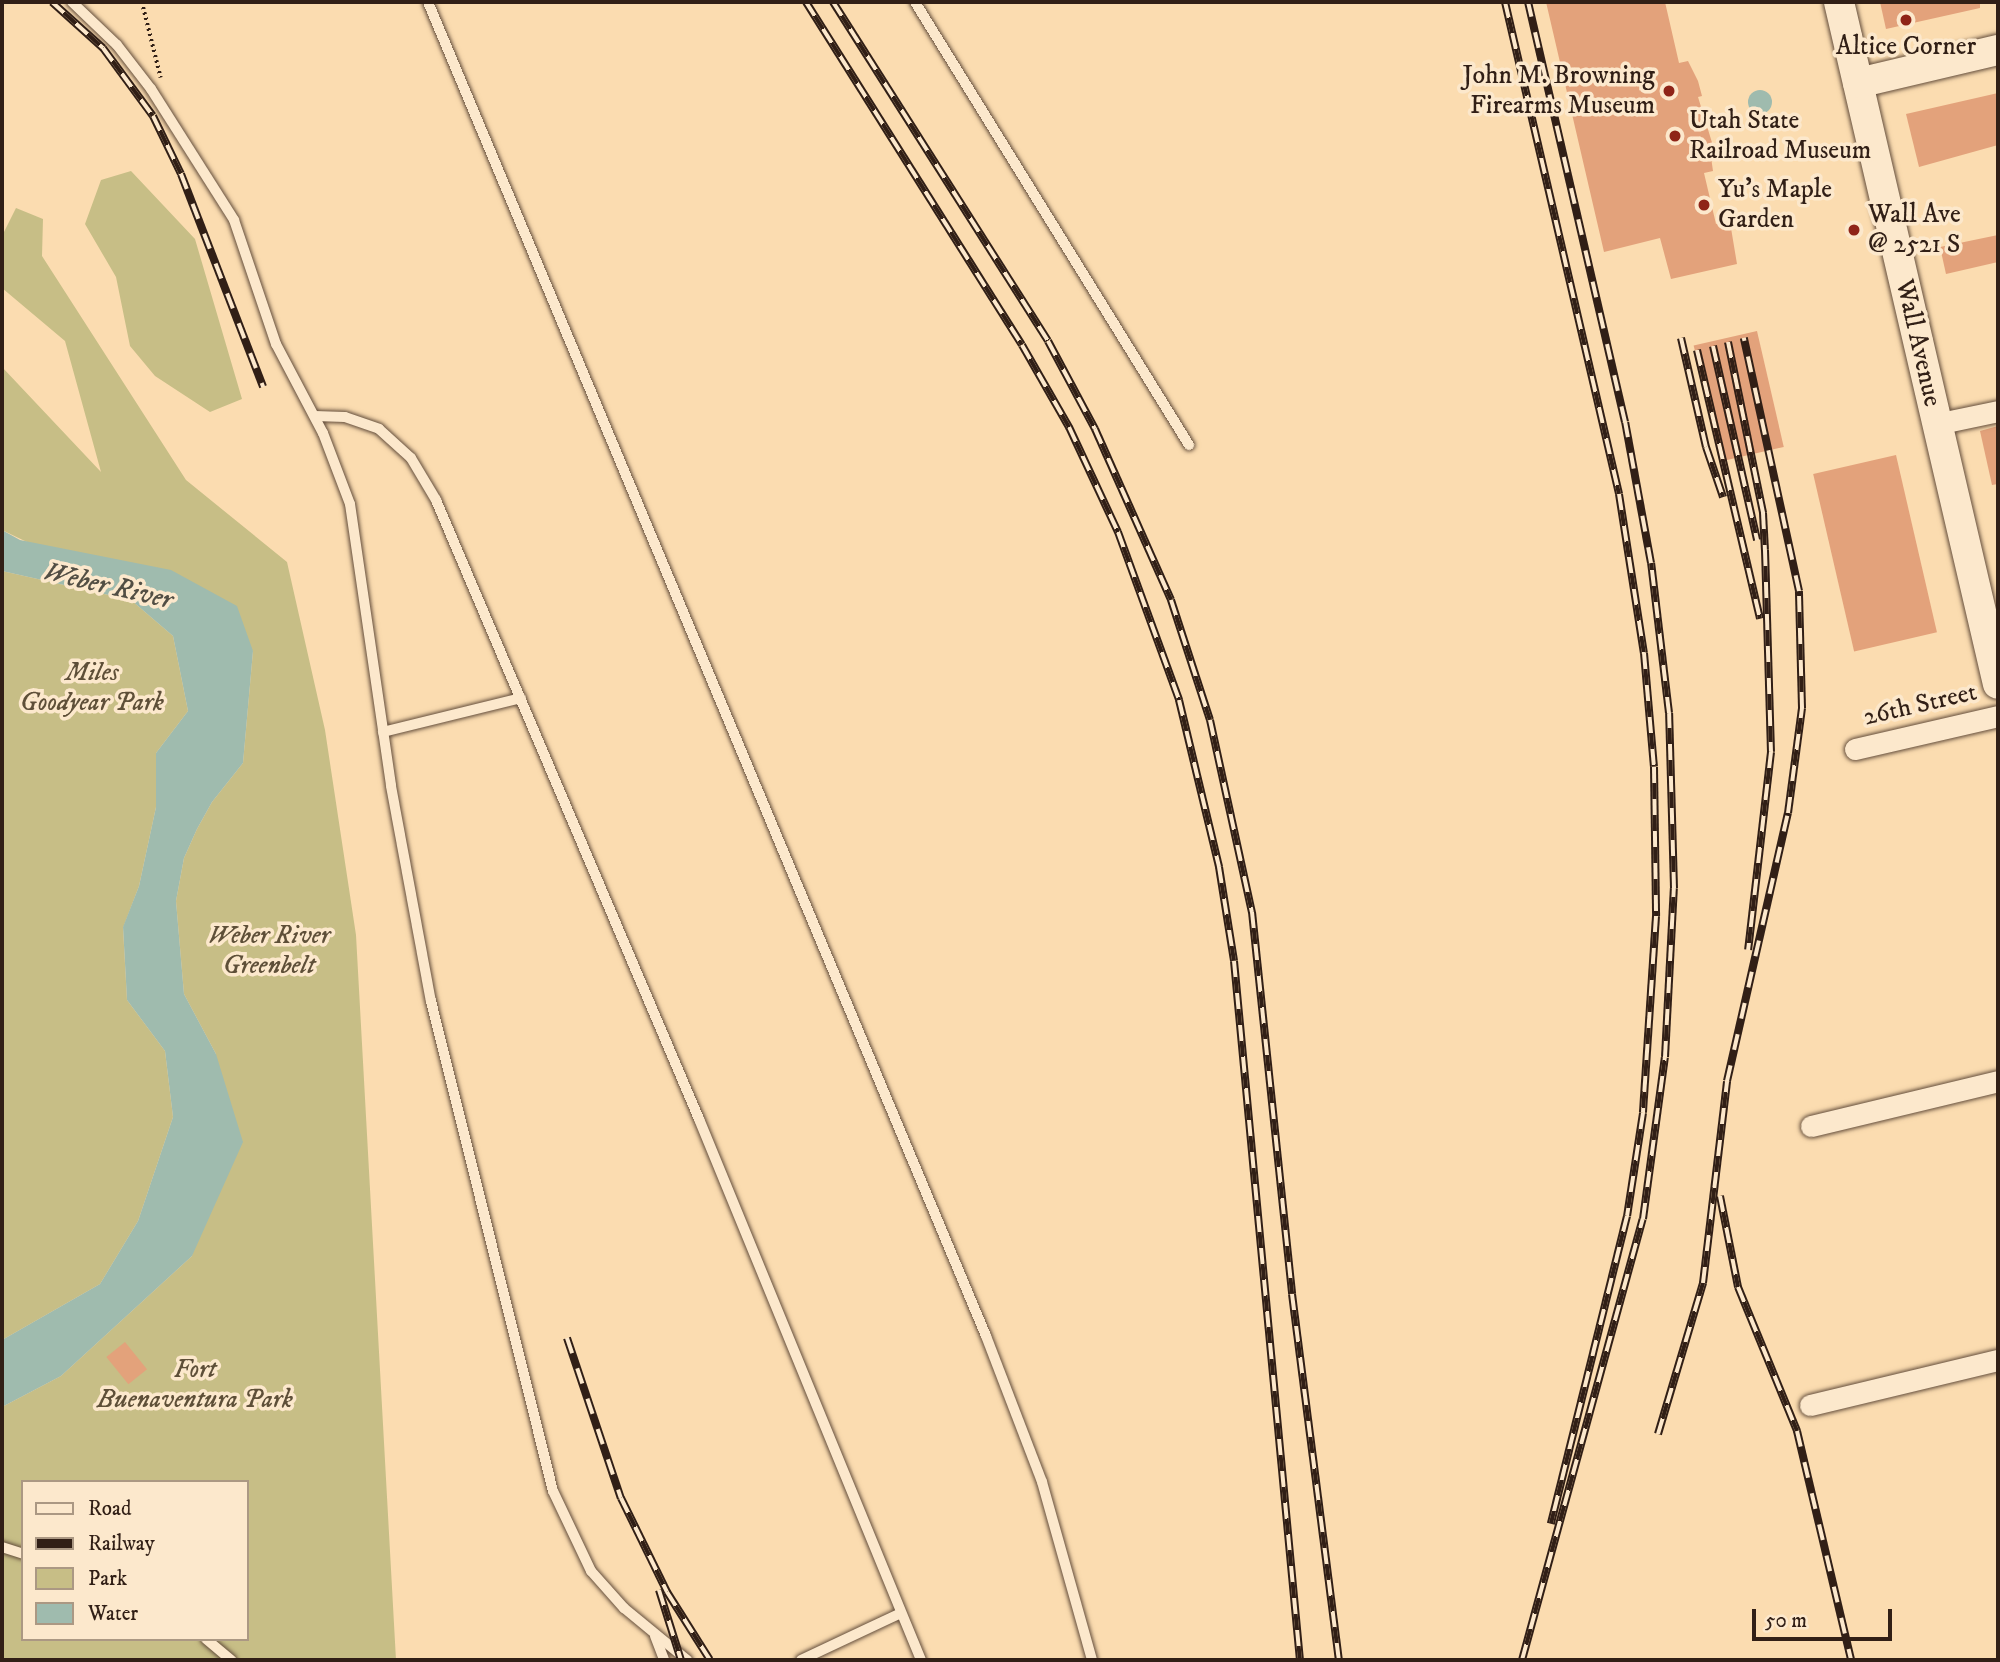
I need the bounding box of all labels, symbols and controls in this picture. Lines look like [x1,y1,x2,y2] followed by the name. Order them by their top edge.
[1898,12,1914,28] marker: Altice Corner
[1836,31,1976,63] place label: Altice Corner
[1463,60,1655,122] place label: John M. Browning Firearms Museum
[1661,83,1677,99] marker: John M. Browning Firearms Museum
[1689,105,1871,166] place label: Utah State Railroad Museum
[1667,128,1683,144] marker: Utah State Railroad Museum
[1718,174,1832,235] place label: Yu’s Maple Garden
[1696,197,1712,213] marker: Yu’s Maple Garden
[1868,199,1961,260] place label: Wall Ave @ 2521 S
[1846,222,1862,238] marker: Wall Ave @ 2521 S
[1888,276,1948,410] street label: Wall Avenue
[40,555,176,617] water label: Weber River
[20,657,164,718] park label: Miles Goodyear Park
[1860,677,1980,733] street label: 26th Street
[208,920,330,982] park label: Weber River Greenbelt
[97,1354,293,1416] park label: Fort Buenaventura Park
[21,1480,248,1641] legend
[88,1496,132,1522] text: Road
[88,1531,155,1557] text: Railway
[88,1566,127,1592] text: Park
[1755,1596,1895,1640] scale bar
[88,1601,138,1627] text: Water
[1765,1608,1807,1634] text: 50 m

